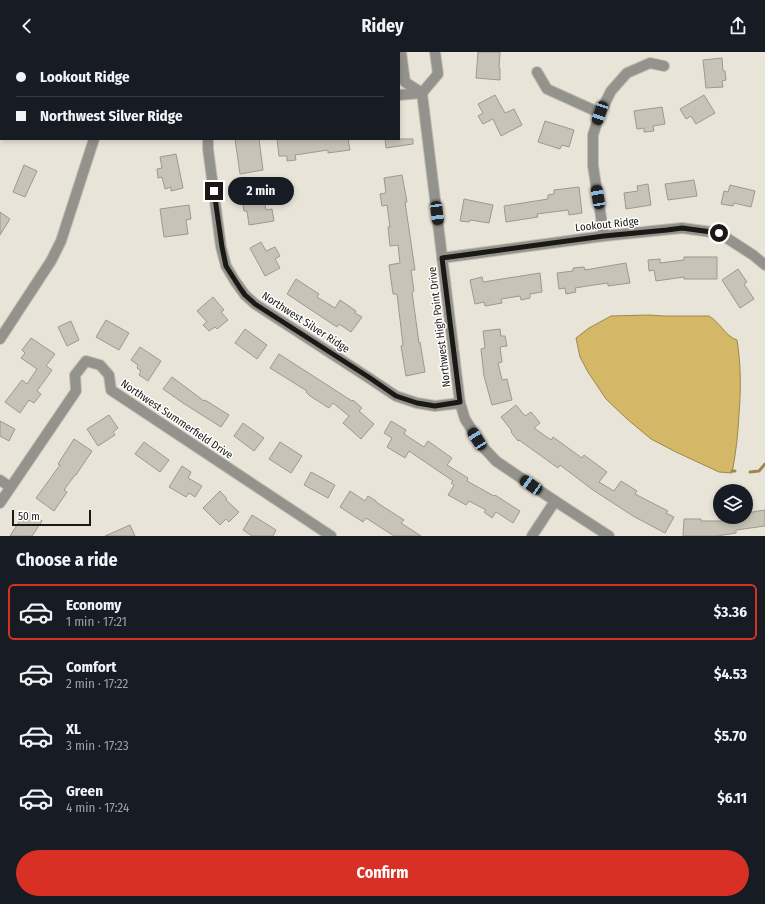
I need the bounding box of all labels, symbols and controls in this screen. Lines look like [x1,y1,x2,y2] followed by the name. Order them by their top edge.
[16,15,38,37] icon: back
[361,15,404,37] text: Ridey
[727,15,749,37] icon: share
[40,68,130,86] text: Lookout Ridge
[590,100,610,126] car
[40,107,183,125] text: Northwest Silver Ridge
[228,177,294,205] callout: 2 min
[205,182,223,200] route end
[247,183,275,198] text: 2 min
[590,184,606,210] car
[430,200,444,226] car
[575,215,640,234] street label: Lookout Ridge
[710,224,728,242] route start
[426,266,453,388] street label: Northwest High Point Drive
[259,289,352,356] street label: Northwest Silver Ridge
[118,377,235,462] street label: Northwest Summerfield Drive
[466,426,488,452] car
[518,473,544,497] car
[713,484,753,524] map controls
[713,484,753,524] button: layers
[12,508,91,527] scale bar
[18,510,40,523] text: 50 m
[16,549,118,571] text: Choose a ride
[18,594,54,630] icon: car
[66,596,121,614] text: Economy
[714,603,747,621] text: $3.36
[66,614,127,629] text: 1 min · 17:21
[18,656,54,692] icon: car
[66,658,117,676] text: Comfort
[714,665,747,683] text: $4.53
[66,676,128,691] text: 2 min · 17:22
[18,718,54,754] icon: car
[66,720,81,738] text: XL
[714,727,747,745] text: $5.70
[66,738,129,753] text: 3 min · 17:23
[18,780,54,816] icon: car
[66,782,103,800] text: Green
[717,789,747,807] text: $6.11
[66,800,129,815] text: 4 min · 17:24
[16,850,749,896] button: Confirm

